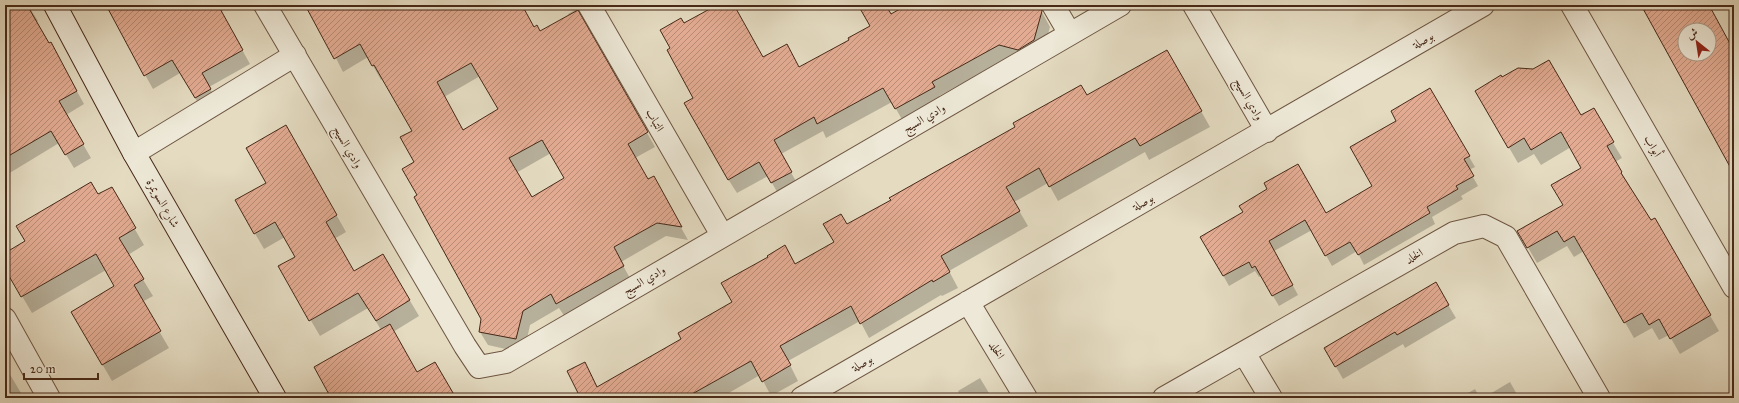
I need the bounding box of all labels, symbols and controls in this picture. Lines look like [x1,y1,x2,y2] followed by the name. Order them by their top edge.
[1677,22,1717,62] north arrow
[1684,25,1700,42] text: ش
[1409,28,1436,53] street label: بوصلة
[1228,75,1267,125] street label: وادي السيج
[900,100,950,139] street label: وادي السيج
[642,106,667,135] street label: التباب
[327,123,366,173] street label: وادي السيج
[1640,132,1666,160] street label: أبواب
[140,176,183,232] street label: شارع السويمرة
[1129,190,1156,215] street label: بوصلة
[1403,245,1426,267] street label: الخلد
[620,262,670,301] street label: وادي السيج
[986,339,1008,362] street label: الخلد
[848,351,875,376] street label: بوصلة
[24,355,98,381] scale bar
[30,362,56,376] text: 20 m

